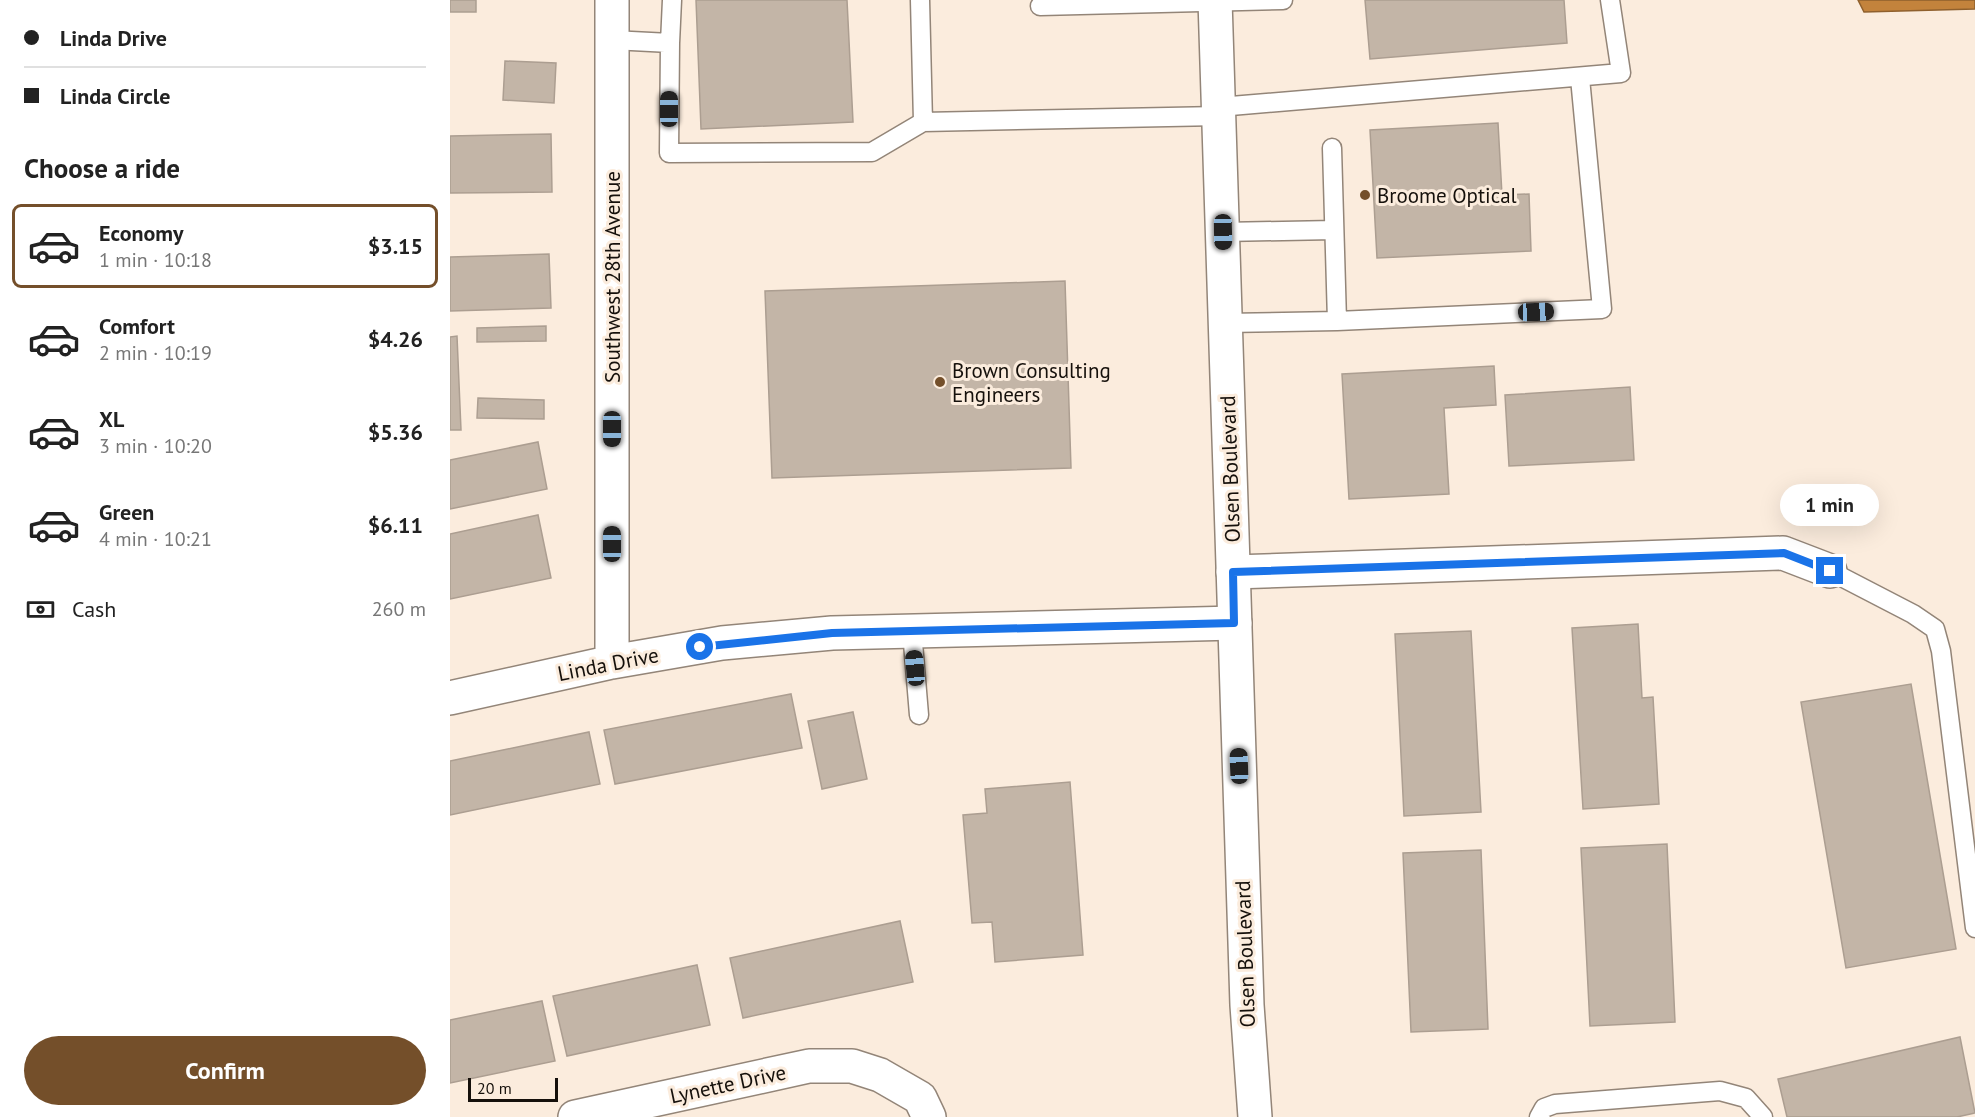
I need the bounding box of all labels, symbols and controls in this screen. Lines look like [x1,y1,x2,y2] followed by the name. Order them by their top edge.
[60,24,167,52] text: Linda Drive
[60,82,170,110] text: Linda Circle
[660,91,678,127] car
[24,151,180,185] text: Choose a ride
[599,171,626,383] street label: Southwest 28th Avenue
[1377,182,1517,209] place label: Broome Optical
[1358,188,1372,202] marker: Broome Optical
[1214,214,1232,250] car
[27,219,81,273] icon: car
[99,219,183,247] text: Economy
[368,232,423,260] text: $3.15
[99,247,212,273] text: 1 min · 10:18
[1518,302,1554,322] car
[27,312,81,366] icon: car
[99,312,175,340] text: Comfort
[368,325,423,353] text: $4.26
[99,340,212,366] text: 2 min · 10:19
[952,357,1111,408] place label: Brown Consulting Engineers
[933,375,947,389] marker: Brown Consulting Engineers
[1214,395,1246,543] street label: Olsen Boulevard
[27,405,81,459] icon: car
[99,405,124,433] text: XL
[603,411,621,447] car
[368,418,423,446] text: $5.36
[99,433,212,459] text: 3 min · 10:20
[1780,484,1880,526] callout: 1 min
[1805,492,1854,518] text: 1 min
[27,498,81,552] icon: car
[99,498,154,526] text: Green
[368,511,423,539] text: $6.11
[99,526,212,552] text: 4 min · 10:21
[603,526,621,562] car
[1816,557,1843,584] route end
[24,593,57,626] icon: cash
[72,595,116,623] text: Cash
[372,596,426,622] text: 260 m
[686,633,713,660] route start
[555,641,661,687] street label: Linda Drive
[904,649,926,687] car
[1229,748,1249,784] car
[1229,880,1261,1028] street label: Olsen Boulevard
[24,1036,426,1105] button: Confirm
[667,1059,789,1109] street label: Lynette Drive
[468,1075,558,1102] scale bar
[477,1078,512,1098] text: 20 m

